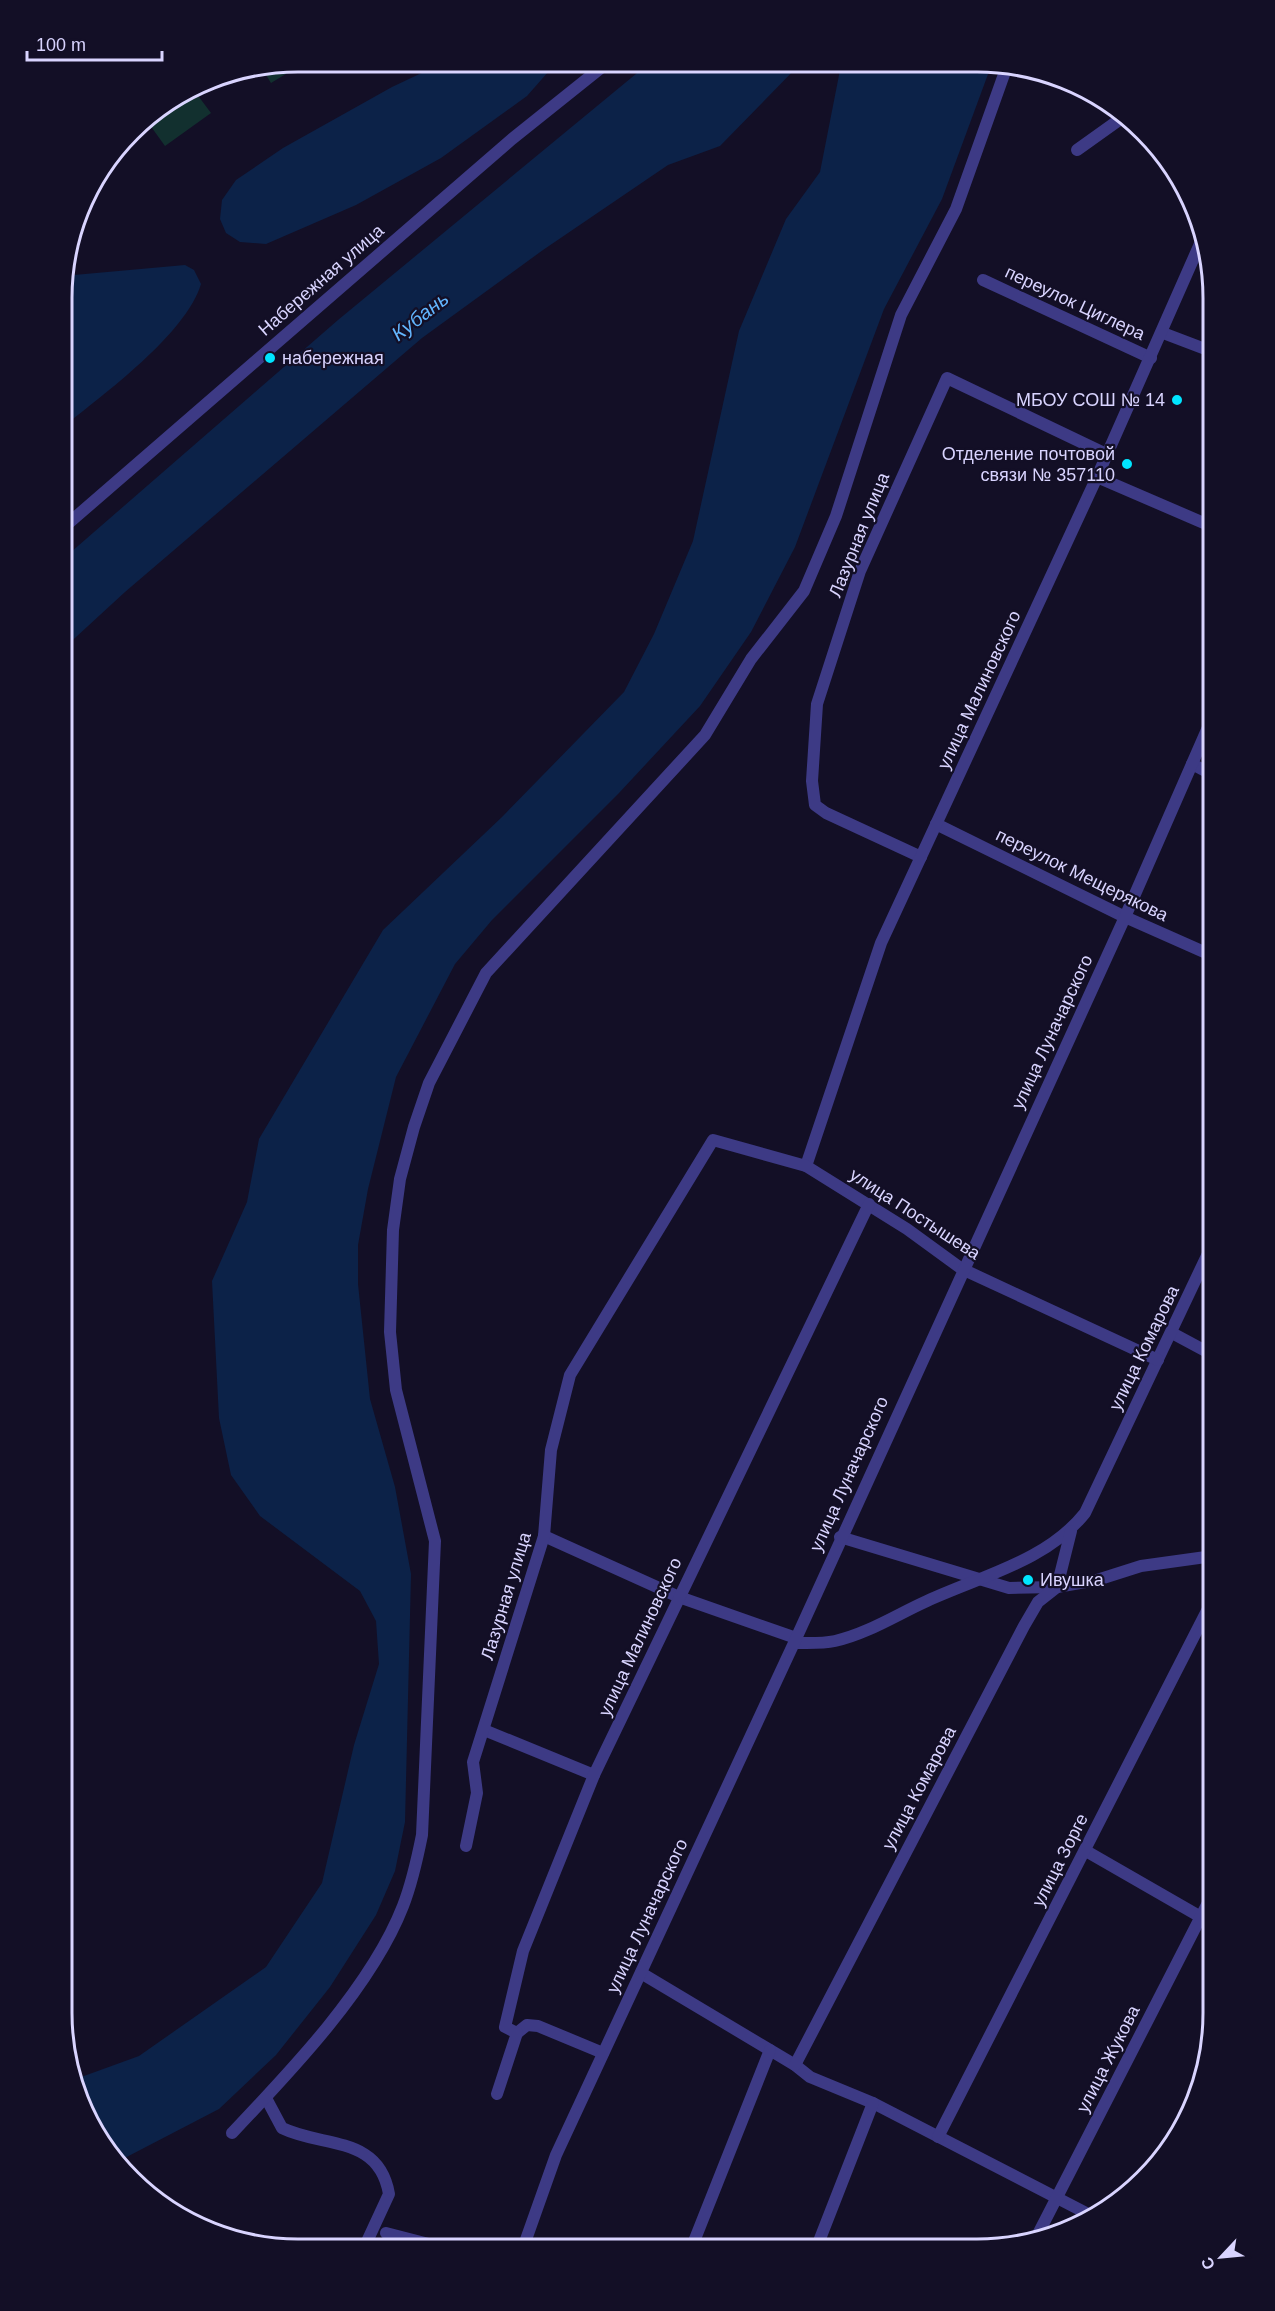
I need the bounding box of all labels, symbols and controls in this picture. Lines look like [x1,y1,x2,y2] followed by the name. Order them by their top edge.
[27,24,162,62] scale bar
[36,35,86,55] text: 100 m
[254,220,388,340] street label: Набережная улица
[1002,262,1149,345] street label: переулок Циглера
[387,287,453,345] water label: Кубань
[282,348,384,368] place label: набережная
[263,351,277,365] marker: набережная
[1016,390,1165,410] place label: МБОУ СОШ № 14
[1170,393,1184,407] marker: МБОУ СОШ № 14
[942,444,1115,485] place label: Отделение почтовой связи № 357110
[1120,457,1134,471] marker: Отделение почтовой связи № 357110
[825,469,893,600] street label: Лазурная улица
[933,607,1025,773] street label: улица Малиновского
[993,825,1172,926] street label: переулок Мещерякова
[1007,952,1097,1112] street label: улица Луначарского
[846,1164,985,1264] street label: улица Постышева
[1105,1281,1183,1414] street label: улица Комарова
[806,1393,892,1555] street label: улица Луначарского
[477,1529,535,1662] street label: Лазурная улица
[594,1554,686,1720] street label: улица Малиновского
[1040,1570,1105,1590] place label: Ивушка
[1021,1573,1035,1587] marker: Ивушка
[878,1722,960,1853] street label: улица Комарова
[1028,1810,1092,1910] street label: улица Зорге
[602,1836,692,1996] street label: улица Луначарского
[1072,2001,1144,2116] street label: улица Жукова
[1191,2227,1251,2287] north arrow
[1198,2254,1218,2272] text: С

